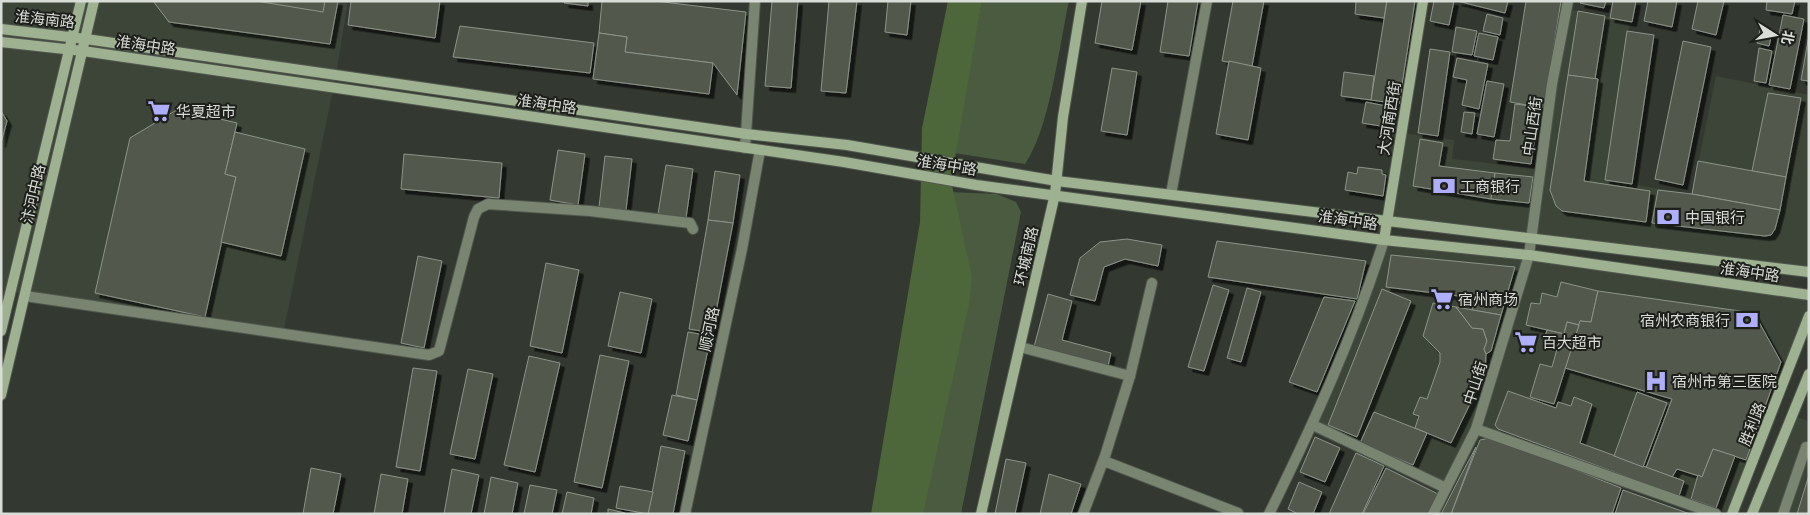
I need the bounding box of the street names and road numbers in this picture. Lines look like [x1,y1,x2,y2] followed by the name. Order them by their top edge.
[14,6,76,32] street label: 淮海南路
[115,31,177,59] street label: 淮海中路
[1374,79,1404,157] street label: 大河南西街
[516,90,578,118] street label: 淮海中路
[1518,95,1546,157] street label: 中山西街
[916,151,978,179] street label: 淮海中路
[17,163,49,225] street label: 汴河中路
[1317,206,1379,234] street label: 淮海中路
[1010,225,1042,287] street label: 环城南路
[1719,258,1781,286] street label: 淮海中路
[695,305,723,353] street label: 顺河路
[1459,359,1491,407] street label: 中山街
[1735,400,1769,448] street label: 胜利路

